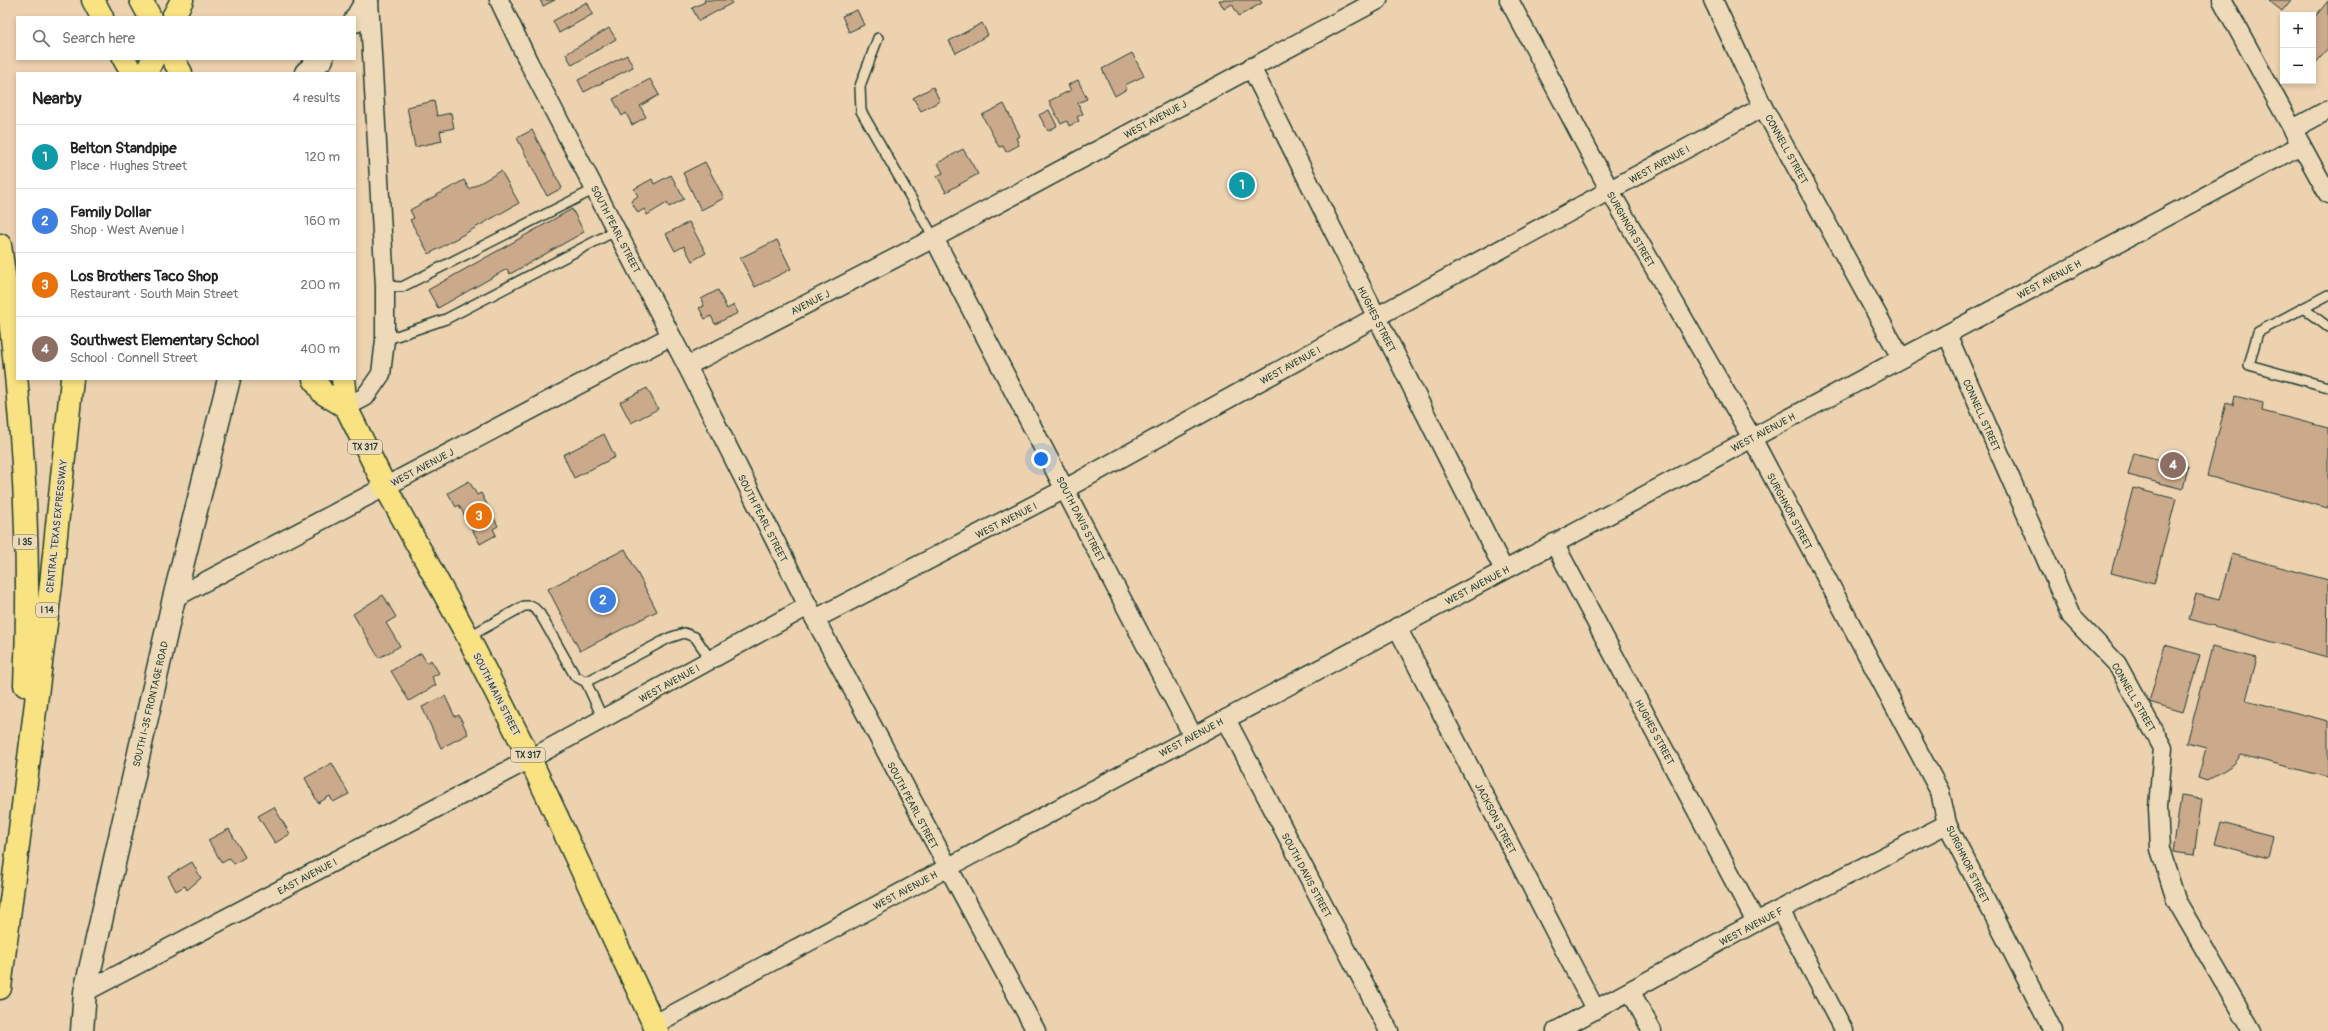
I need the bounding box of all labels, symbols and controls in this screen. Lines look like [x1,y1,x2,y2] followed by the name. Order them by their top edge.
[2280,12,2316,84] map controls
[2280,12,2316,48] button: +
[16,16,356,60] search box
[30,27,52,49] icon: search
[62,29,135,48] text: Search here
[2280,48,2316,84] button: −
[32,88,81,109] text: Nearby
[293,90,340,106] text: 4 results
[1122,98,1189,141] street label: WEST AVENUE J
[1762,113,1810,187] street label: CONNELL STREET
[70,139,177,158] text: Belton Standpipe
[1627,143,1692,186] street label: WEST AVENUE I
[42,149,48,165] text: 1
[304,149,340,165] text: 120 m
[70,158,187,174] text: Place · Hughes Street
[1229,170,1255,200] pin: 1
[588,184,643,276] street label: SOUTH PEARL STREET
[1604,190,1657,270] street label: SURGHNOR STREET
[70,203,151,222] text: Family Dollar
[41,213,49,229] text: 2
[304,213,340,229] text: 160 m
[70,222,185,238] text: Shop · West Avenue I
[2015,258,2084,302] street label: WEST AVENUE H
[70,267,218,286] text: Los Brothers Taco Shop
[41,277,49,293] text: 3
[301,277,340,293] text: 200 m
[1354,285,1398,355] street label: HUGHES STREET
[70,286,238,302] text: Restaurant · South Main Street
[789,288,832,318] street label: AVENUE J
[70,331,259,350] text: Southwest Elementary School
[41,341,49,357] text: 4
[300,341,340,357] text: 400 m
[1258,344,1323,387] street label: WEST AVENUE I
[70,350,197,366] text: School · Connell Street
[1960,378,2002,454] street label: CONNELL STREET
[1729,411,1798,455] street label: WEST AVENUE H
[348,440,382,454] road number: TX 317
[389,446,456,489] street label: WEST AVENUE J
[1031,449,1051,469] your location
[2160,450,2186,480] pin: 4
[44,459,70,593] street label: CENTRAL TEXAS EXPRESSWAY
[1764,471,1815,552] street label: SURGHNOR STREET
[735,473,790,565] street label: SOUTH PEARL STREET
[1053,475,1107,565] street label: SOUTH DAVIS STREET
[974,500,1039,542] street label: WEST AVENUE I
[466,501,492,531] pin: 3
[13,535,37,549] road number: I 35
[1443,564,1512,608] street label: WEST AVENUE H
[590,585,616,615] pin: 2
[36,603,58,617] road number: I 14
[131,640,171,768] street label: SOUTH I-35 FRONTAGE ROAD
[470,651,522,738] street label: SOUTH MAIN STREET
[2109,661,2158,734] street label: CONNELL STREET
[637,662,702,705] street label: WEST AVENUE I
[1632,698,1677,767] street label: HUGHES STREET
[1157,716,1226,760] street label: WEST AVENUE H
[511,748,545,762] road number: TX 317
[884,760,940,851] street label: SOUTH PEARL STREET
[1472,781,1518,856] street label: JACKSON STREET
[1943,824,1991,906] street label: SURGHNOR STREET
[1279,831,1334,920] street label: SOUTH DAVIS STREET
[276,856,339,898] street label: EAST AVENUE I
[871,869,940,913] street label: WEST AVENUE H
[1717,905,1785,949] street label: WEST AVENUE F

